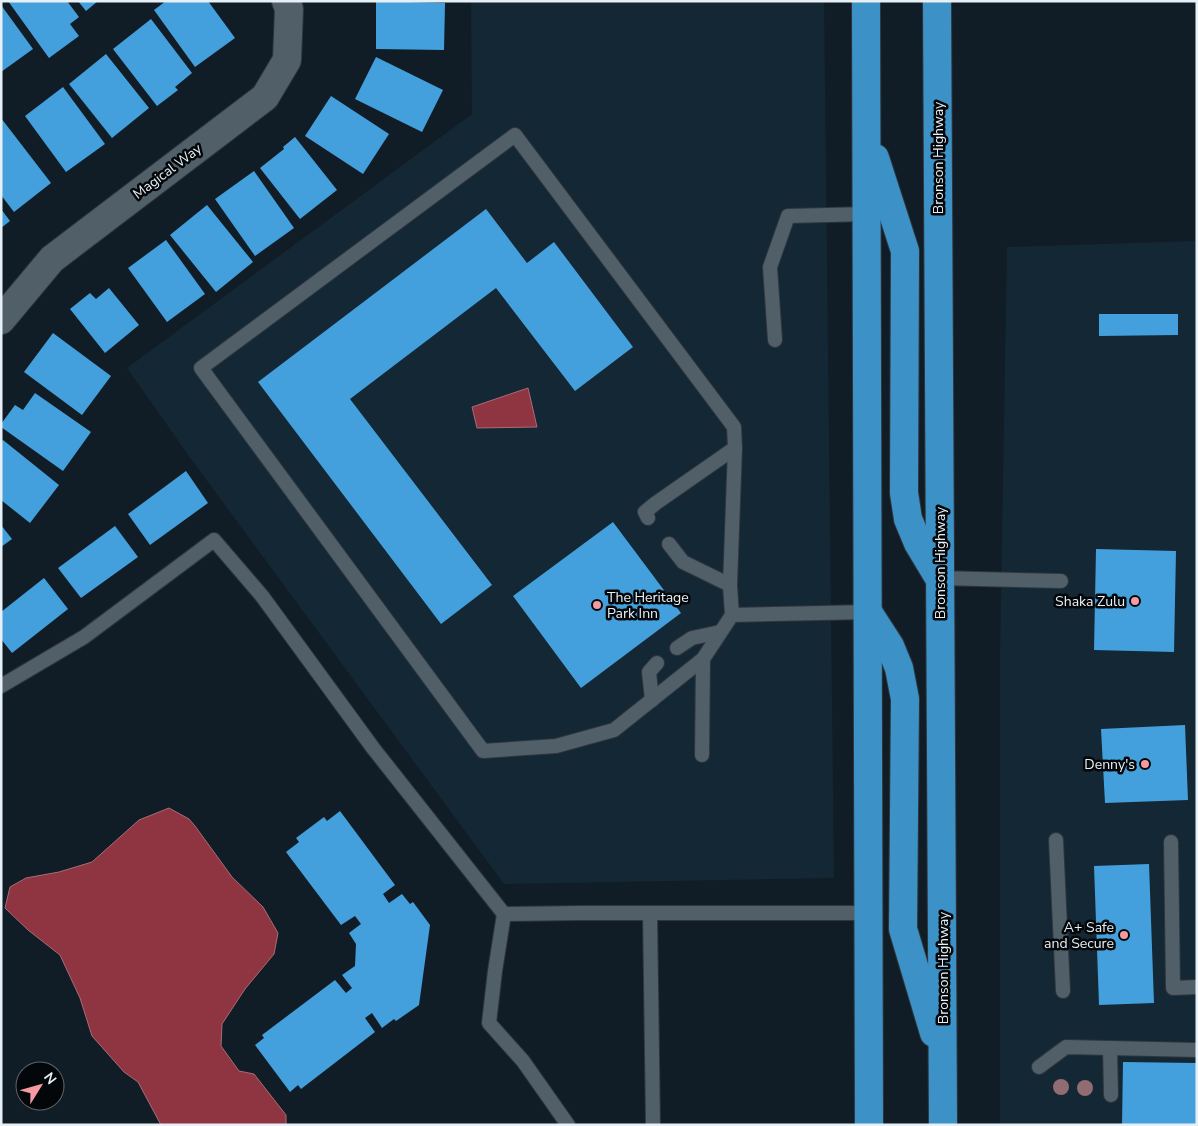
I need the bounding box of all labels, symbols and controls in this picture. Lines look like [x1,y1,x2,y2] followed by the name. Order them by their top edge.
[929,101,948,214] street label: Bronson Highway
[129,139,206,204] street label: Magical Way
[931,506,950,619] street label: Bronson Highway
[607,588,689,623] place label: The Heritage Park Inn
[1055,592,1125,611] place label: Shaka Zulu
[1129,595,1141,607] marker: Shaka Zulu
[591,599,603,611] marker: The Heritage Park Inn
[1084,755,1135,774] place label: Denny's
[1139,758,1151,770] marker: Denny's
[934,911,953,1024] street label: Bronson Highway
[1044,918,1114,953] place label: A+ Safe and Secure
[1118,929,1130,941] marker: A+ Safe and Secure
[15,1061,65,1111] north arrow
[39,1069,61,1088] text: N

